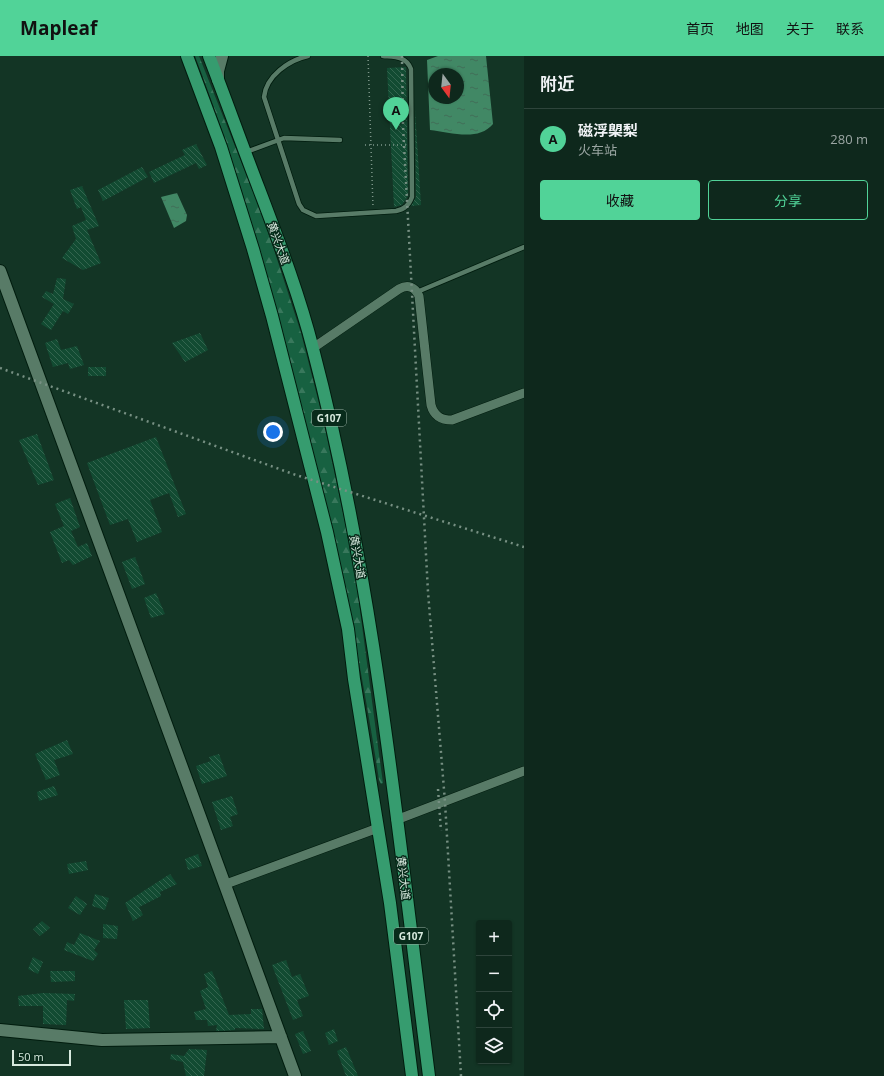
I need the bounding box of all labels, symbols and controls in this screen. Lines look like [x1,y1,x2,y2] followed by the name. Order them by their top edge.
[20,15,97,41] text: Mapleaf
[686,19,714,38] text: 首页
[736,19,764,38] text: 地图
[786,19,814,38] text: 关于
[836,19,864,38] text: 联系
[428,68,464,104] north arrow
[540,72,574,95] text: 附近
[383,97,409,130] pin: A
[578,120,638,140] text: 磁浮㮾梨
[549,130,557,148] text: A
[830,130,868,148] text: 280 m
[578,141,617,159] text: 火车站
[540,180,700,220] button: 收藏
[708,180,868,220] button: 分享
[264,220,294,266] street label: 黄兴大道
[312,410,346,426] road number: G107
[263,422,283,442] your location
[347,534,369,580] street label: 黄兴大道
[394,855,414,901] street label: 黄兴大道
[476,920,512,1064] map controls
[476,920,512,956] button: +
[394,928,428,944] road number: G107
[476,956,512,992] button: −
[476,992,512,1028] button: locate
[476,1028,512,1064] button: layers
[12,1048,71,1067] scale bar
[18,1049,44,1064] text: 50 m

